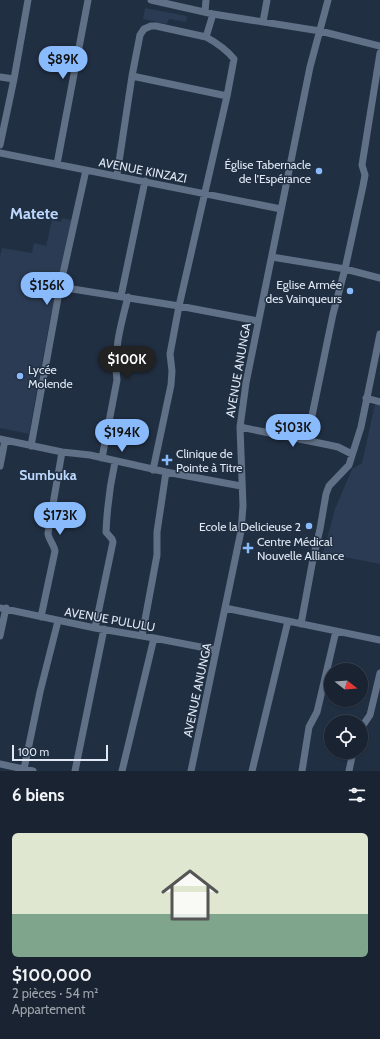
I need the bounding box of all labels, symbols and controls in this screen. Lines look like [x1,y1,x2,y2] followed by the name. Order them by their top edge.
[39,46,87,80] pin: $89K
[48,51,78,67] text: $89K
[98,154,188,186] street label: AVENUE KINZAZI
[225,157,311,186] place label: Église Tabernacle de l'Espérance
[314,166,324,176] marker: Église Tabernacle de l'Espérance
[10,204,58,223] district label: Matete
[19,272,75,306] pin: $156K
[30,277,64,293] text: $156K
[266,277,342,306] place label: Eglise Armée des Vainqueurs
[345,286,355,296] marker: Eglise Armée des Vainqueurs
[222,321,254,418] street label: AVENUE ANUNGA
[99,346,155,380] pin: $100K
[108,351,146,367] text: $100K
[28,362,73,391] place label: Lycée Molende
[15,371,25,381] marker: Lycée Molende
[265,414,321,448] pin: $103K
[94,419,150,453] pin: $194K
[275,419,311,435] text: $103K
[104,424,140,440] text: $194K
[176,446,242,475] place label: Clinique de Pointe à Titre
[161,454,173,466] marker: Clinique de Pointe à Titre
[19,466,77,484] district label: Sumbuka
[32,502,88,536] pin: $173K
[43,507,77,523] text: $173K
[199,519,301,534] place label: Ecole la Delicieuse 2
[304,521,314,531] marker: Ecole la Delicieuse 2
[257,534,344,563] place label: Centre Médical Nouvelle Alliance
[242,542,254,554] marker: Centre Médical Nouvelle Alliance
[64,604,156,634] street label: AVENUE PULULU
[180,641,214,738] street label: AVENUE ANUNGA
[324,663,368,707] north arrow
[324,663,368,759] map controls
[324,715,368,759] button: locate
[12,743,108,762] scale bar
[18,745,49,759] text: 100 m
[346,784,368,806] icon: filters
[12,785,65,805] text: 6 biens
[154,859,226,931] icon: home
[12,965,92,985] text: $100,000
[12,985,98,1001] text: 2 pièces · 54 m²
[12,1001,85,1017] text: Appartement

